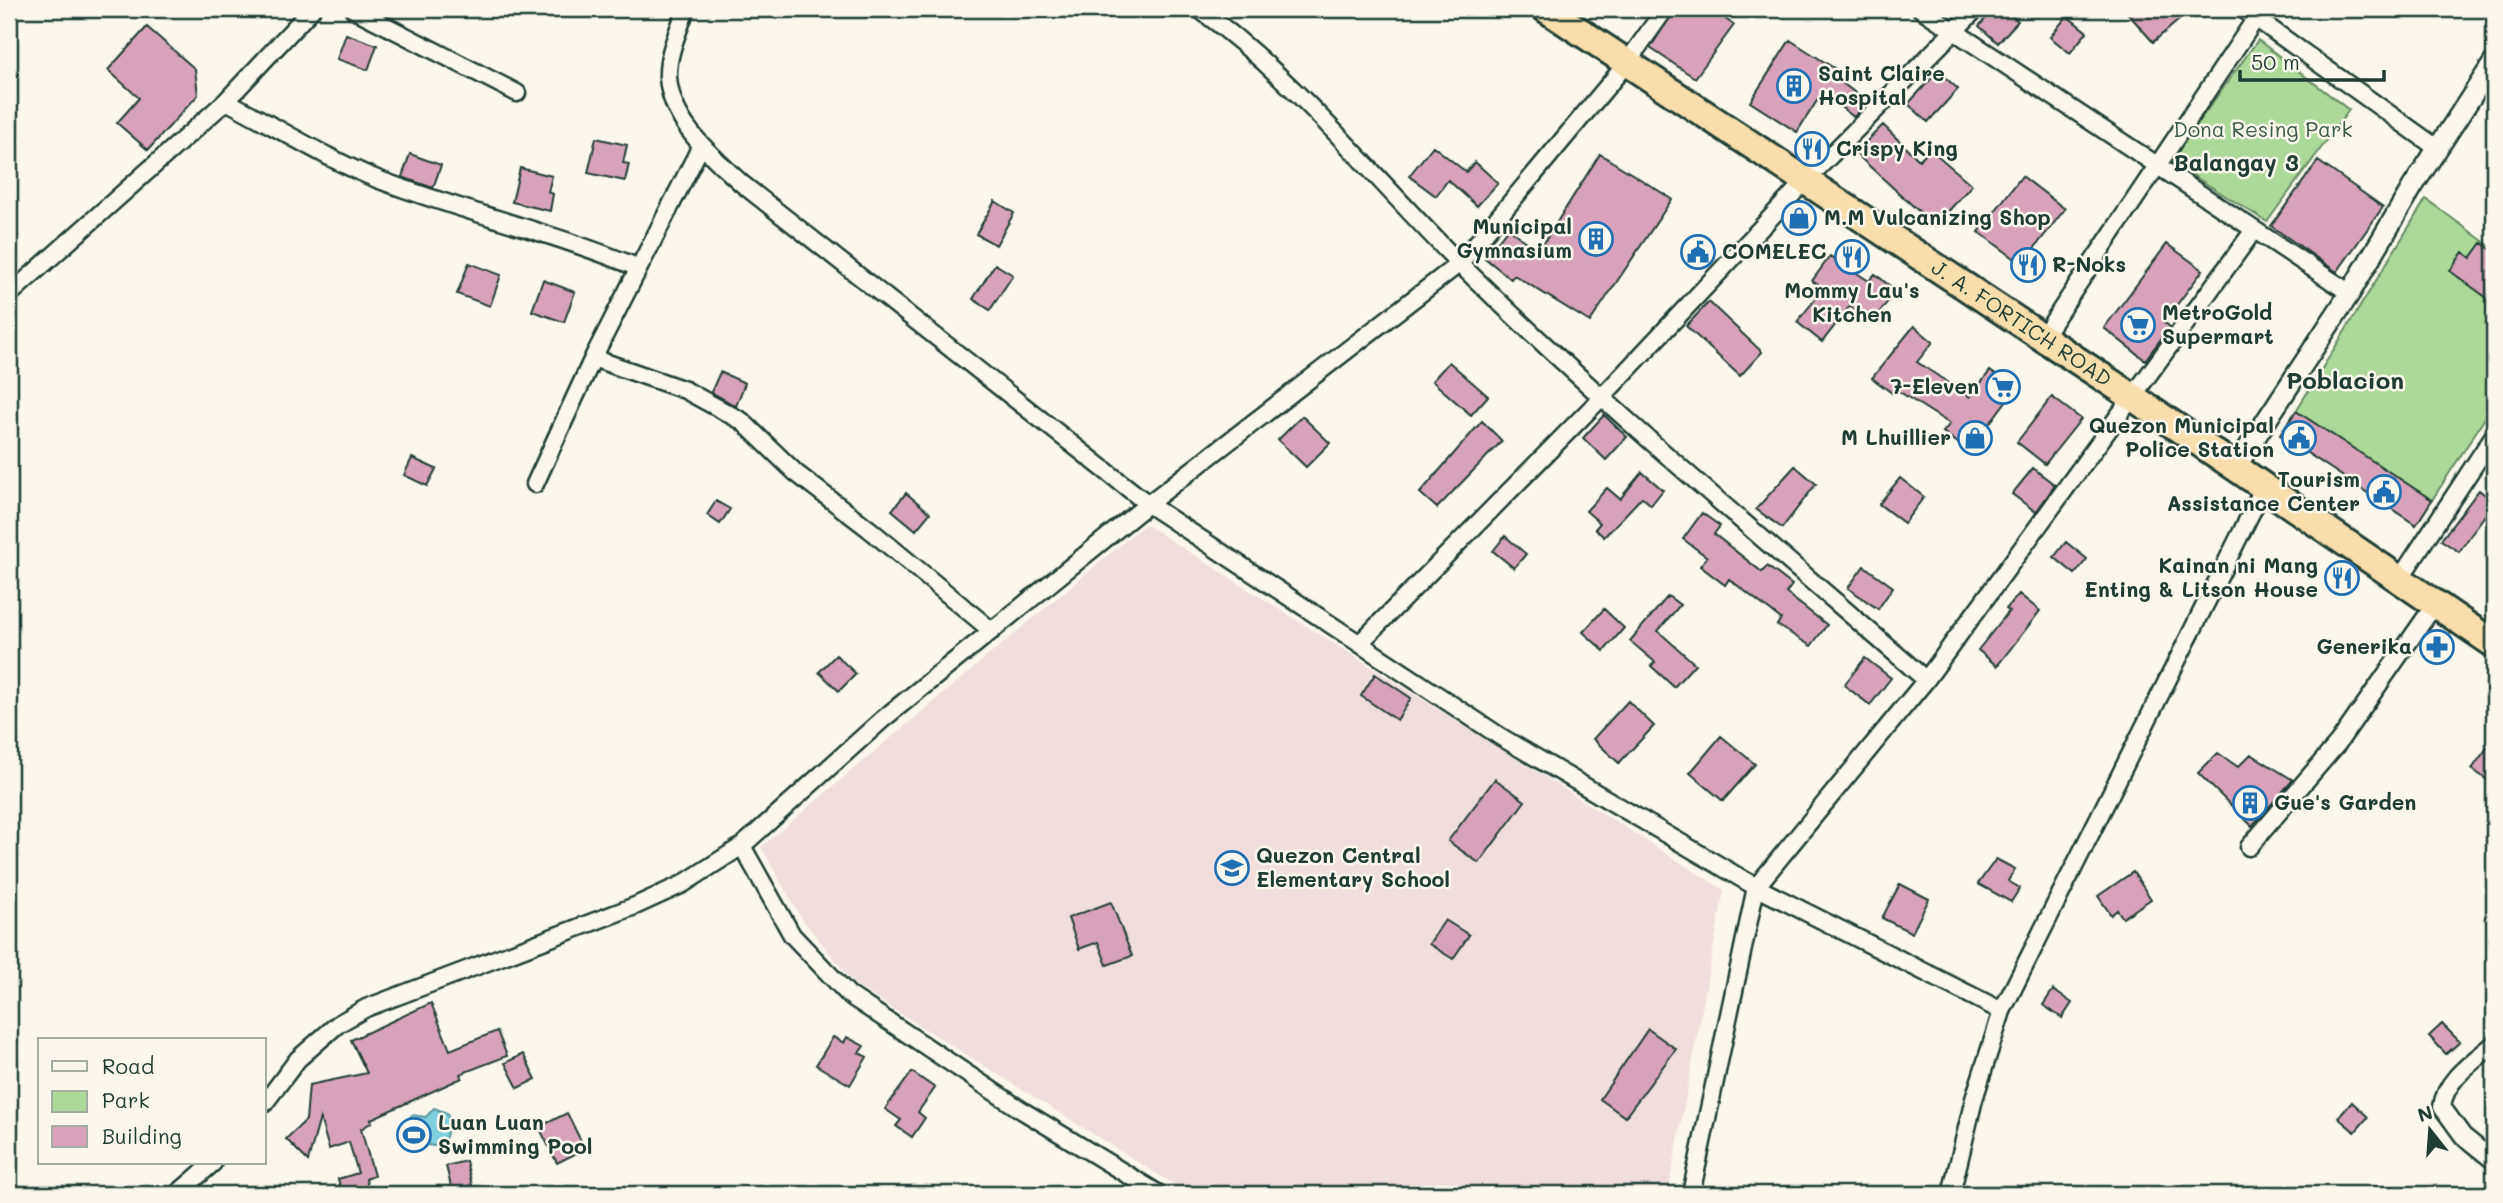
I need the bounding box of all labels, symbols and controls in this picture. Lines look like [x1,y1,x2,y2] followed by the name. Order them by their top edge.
[2240,38,2384,82] scale bar
[2251,48,2300,75] text: 50 m
[1818,59,1945,110] place label: Saint Claire Hospital
[1775,67,1813,105] building icon: Saint Claire Hospital
[2173,115,2353,142] park label: Dona Resing Park
[1793,130,1831,168] restaurant icon: Crispy King
[1836,134,1958,162] place label: Crispy King
[2173,147,2299,177] district label: Balangay 3
[1780,199,1818,237] shop icon: M.M Vulcanizing Shop
[1824,203,2051,230] place label: M.M Vulcanizing Shop
[1456,212,1572,264] place label: Municipal Gymnasium
[1577,220,1615,258] building icon: Municipal Gymnasium
[1679,233,1717,271] public building icon: COMELEC
[1722,237,1826,264] place label: COMELEC
[1833,238,1871,276] restaurant icon: Mommy Lau's Kitchen
[2009,246,2047,284] restaurant icon: R-Noks
[2052,250,2126,277] place label: R-Noks
[1927,253,2117,392] street label: J. A. FORTICH ROAD
[1784,276,1920,327] place label: Mommy Lau's Kitchen
[2162,298,2274,349] place label: MetroGold Supermart
[2119,306,2157,344] supermarket icon: MetroGold Supermart
[2286,364,2404,395] district label: Poblacion
[1984,368,2022,406] supermarket icon: 7-Eleven
[1891,372,1979,399] place label: 7-Eleven
[2089,411,2274,462] place label: Quezon Municipal Police Station
[1956,419,1994,457] shop icon: M Lhuillier
[2280,419,2318,457] public building icon: Quezon Municipal Police Station
[1841,423,1951,450] place label: M Lhuillier
[2167,465,2360,516] place label: Tourism Assistance Center
[2365,473,2403,511] public building icon: Tourism Assistance Center
[2084,551,2318,602] place label: Kainan ni Mang Enting & Litson House
[2323,559,2361,597] restaurant icon: Kainan ni Mang Enting & Litson House
[2418,628,2456,666] pharmacy icon: Generika
[2316,632,2412,659] place label: Generika
[2231,784,2269,822] building icon: Gue's Garden
[2274,788,2416,815] place label: Gue's Garden
[1256,841,1450,893] place label: Quezon Central Elementary School
[1213,849,1251,887] school or university icon: Quezon Central Elementary School
[38,1038,266,1164] legend
[102,1052,154,1079] text: Road
[102,1086,150,1113] text: Park
[2394,1094,2464,1164] north arrow
[2414,1099,2435,1127] text: N
[438,1108,593,1159] place label: Luan Luan Swimming Pool
[395,1116,433,1154] sports icon: Luan Luan Swimming Pool
[102,1122,182,1149] text: Building

